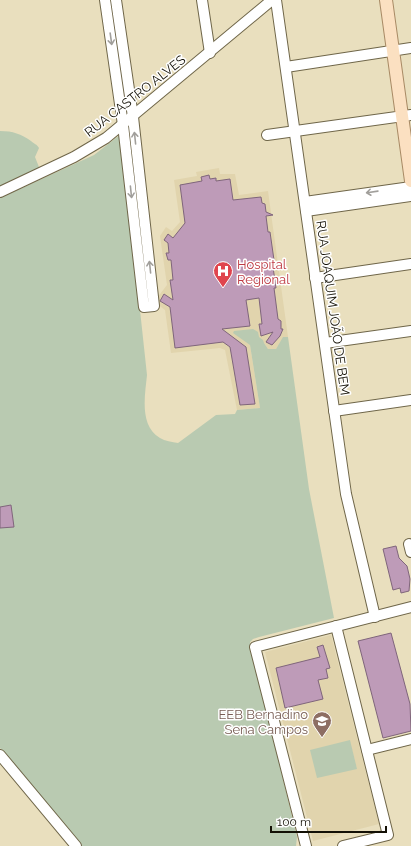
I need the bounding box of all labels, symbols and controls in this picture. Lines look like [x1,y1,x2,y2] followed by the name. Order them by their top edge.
[107,32,115,45] one-way arrow
[82,52,188,140] street label: RUA CASTRO ALVES
[132,132,139,145] one-way arrow
[127,185,134,198] one-way arrow
[366,188,379,196] one-way arrow
[313,220,353,396] street label: RUA JOAQUIM JOÃO DE BEM
[237,257,290,287] place label: Hospital Regional
[212,260,234,288] hospital icon: Hospital Regional
[146,261,154,274] one-way arrow
[218,707,308,737] place label: EEB Bernadino Sena Campos
[311,710,333,738] school or university icon: EEB Bernadino Sena Campos
[271,808,386,834] scale bar
[277,815,311,829] text: 100 m

